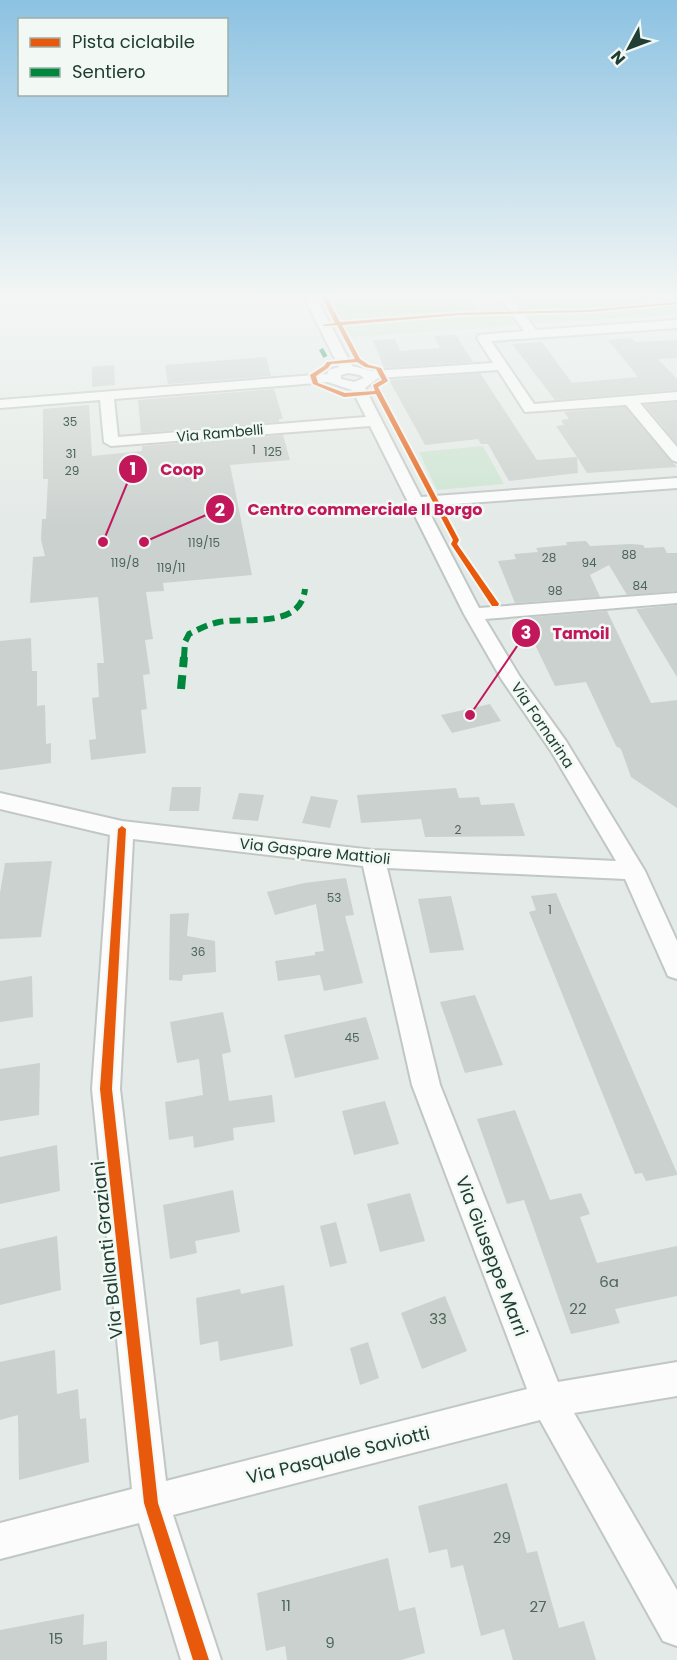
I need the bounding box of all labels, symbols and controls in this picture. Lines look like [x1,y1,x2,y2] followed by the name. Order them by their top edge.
[18,18,228,96] legend
[599,18,659,78] north arrow
[72,29,195,54] text: Pista ciclabile
[605,45,631,70] text: N
[72,59,146,84] text: Sentiero
[63,413,77,430] house number: 35
[176,419,264,447] street label: Via Rambelli
[252,441,256,458] house number: 1
[264,443,282,460] house number: 125
[66,445,76,462] house number: 31
[118,452,216,486] callout: Coop
[130,456,136,481] text: 1
[160,458,204,481] text: Coop
[65,462,79,479] house number: 29
[205,492,494,526] callout: Centro commerciale Il Borgo
[215,497,225,522] text: 2
[248,498,482,521] text: Centro commerciale Il Borgo
[188,534,220,551] house number: 119/15
[621,546,637,563] house number: 88
[542,549,556,566] house number: 28
[111,554,139,571] house number: 119/8
[581,554,597,571] house number: 94
[157,559,185,576] house number: 119/11
[632,577,648,594] house number: 84
[547,582,563,599] house number: 98
[511,616,622,650] callout: Tamoil
[521,620,531,645] text: 3
[553,622,609,645] text: Tamoil
[506,678,580,772] street label: Via Fornarina
[455,821,462,838] house number: 2
[239,833,391,869] street label: Via Gaspare Mattioli
[327,889,341,906] house number: 53
[548,901,552,918] house number: 1
[191,943,205,960] house number: 36
[344,1029,360,1046] house number: 45
[85,1160,129,1340] street label: Via Ballanti Graziani
[450,1172,534,1340] street label: Via Giuseppe Marri
[599,1271,619,1292] house number: 6a
[569,1298,587,1319] house number: 22
[429,1308,447,1329] house number: 33
[244,1420,432,1490] street label: Via Pasquale Saviotti
[493,1527,511,1548] house number: 29
[281,1595,291,1616] house number: 11
[530,1596,546,1617] house number: 27
[49,1628,63,1649] house number: 15
[325,1632,335,1653] house number: 9

